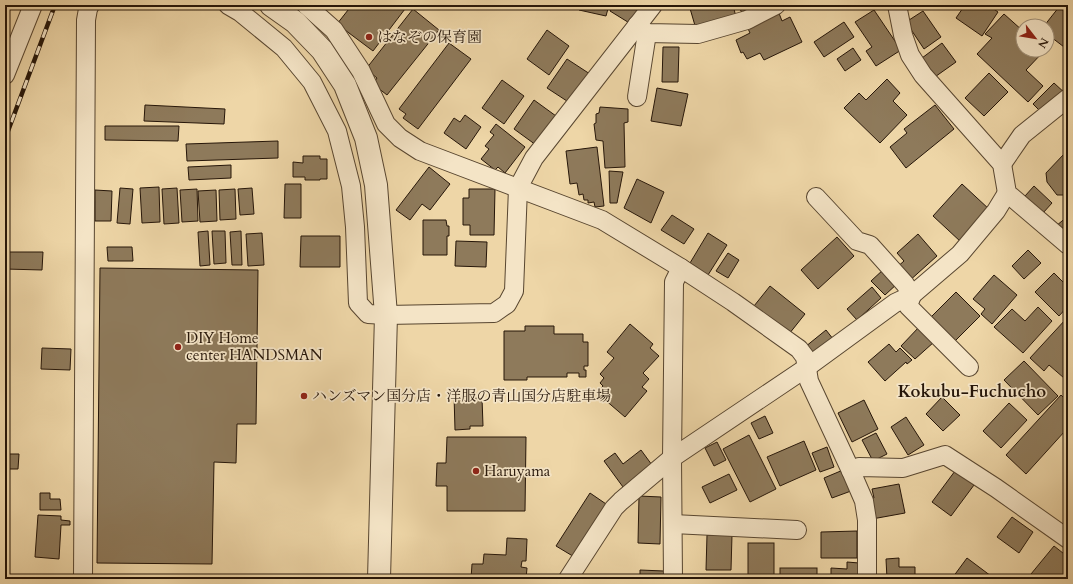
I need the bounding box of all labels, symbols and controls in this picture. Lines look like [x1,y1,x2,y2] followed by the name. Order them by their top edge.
[1015,18,1055,58] north arrow
[377,27,482,47] place label: はなぞの保育園
[364,32,374,42] marker: はなぞの保育園
[1034,35,1052,51] text: N
[186,328,323,365] place label: DIY Home center HANDSMAN
[173,342,183,352] marker: DIY Home center HANDSMAN
[898,380,1046,403] district label: Kokubu-Fuchucho
[312,386,611,406] place label: ハンズマン国分店・洋服の青山国分店駐車場
[299,391,309,401] marker: ハンズマン国分店・洋服の青山国分店駐車場
[484,461,551,481] place label: Haruyama
[471,466,481,476] marker: Haruyama

